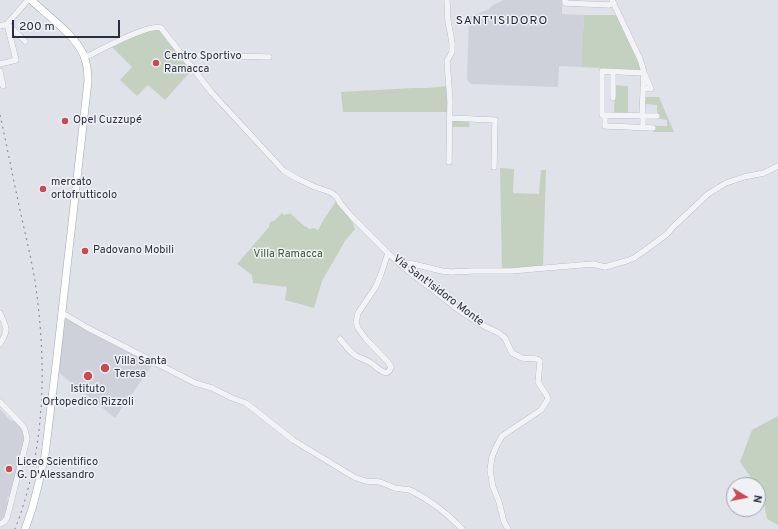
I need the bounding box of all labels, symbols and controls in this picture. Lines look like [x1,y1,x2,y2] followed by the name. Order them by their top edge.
[14,12,122,38] scale bar
[456,15,548,29] district label: SANT'ISIDORO
[19,19,55,35] text: 200 m
[164,50,242,76] place label: Centro Sportivo Ramacca
[151,58,161,68] marker: Centro Sportivo Ramacca
[73,114,142,128] place label: Opel Cuzzupé
[60,116,70,126] marker: Opel Cuzzupé
[51,176,117,202] place label: mercato ortofrutticolo
[38,184,48,194] marker: mercato ortofrutticolo
[93,244,174,258] place label: Padovano Mobili
[80,246,90,256] marker: Padovano Mobili
[253,248,323,262] park label: Villa Ramacca
[390,253,486,329] street label: Via Sant'Isidoro Monte
[114,355,166,381] place label: Villa Santa Teresa
[99,362,111,374] marker: Villa Santa Teresa
[82,370,94,382] marker: Istituto Ortopedico Rizzoli
[42,383,134,409] place label: Istituto Ortopedico Rizzoli
[17,456,98,482] place label: Liceo Scientifico G. D'Alessandro
[4,464,14,474] marker: Liceo Scientifico G. D'Alessandro
[726,477,766,517] north arrow
[749,494,764,504] text: N

